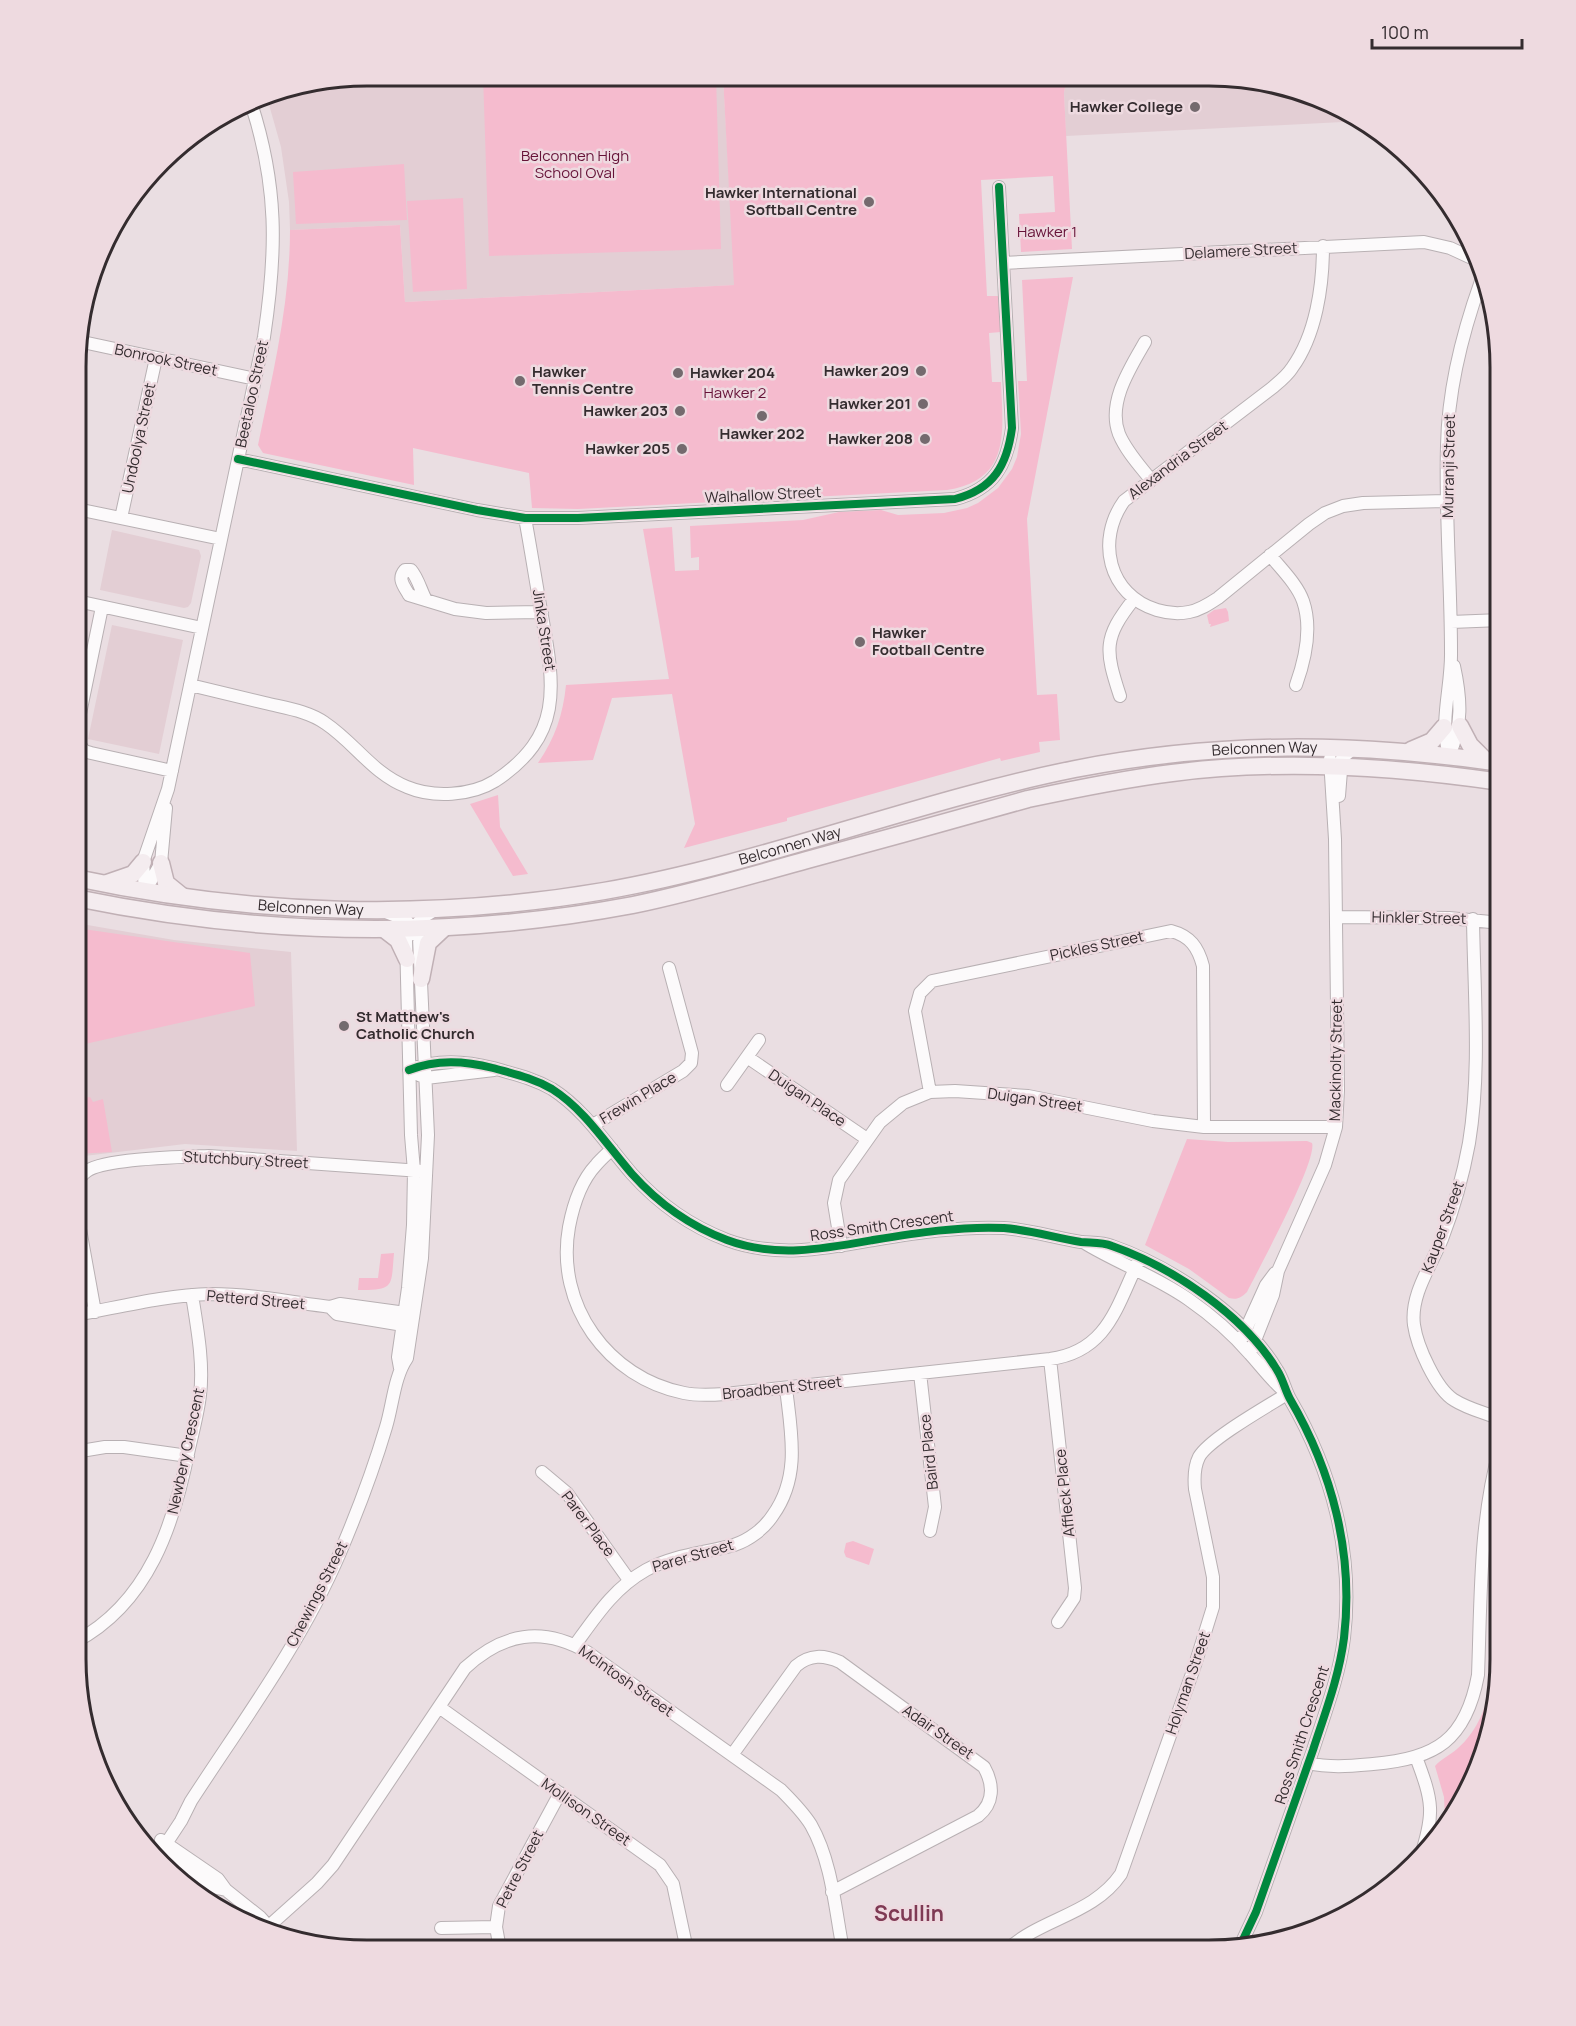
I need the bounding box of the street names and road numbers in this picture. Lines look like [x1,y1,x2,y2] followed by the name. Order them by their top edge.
[1184,237,1298,264] street label: Delamere Street
[113,338,219,381] street label: Bonrook Street
[230,338,273,450] street label: Beetaloo Street
[117,381,160,495] street label: Undoolya Street
[1437,414,1460,518] street label: Murranji Street
[1124,415,1232,504] street label: Alexandria Street
[704,481,822,508] street label: Walhallow Street
[528,588,561,672] street label: Jinka Street
[1211,737,1318,761] street label: Belconnen Way
[736,821,844,870] street label: Belconnen Way
[257,894,364,920] street label: Belconnen Way
[1371,906,1467,929] street label: Hinkler Street
[1048,925,1146,966] street label: Pickles Street
[1324,999,1347,1121] street label: Mackinolty Street
[764,1064,850,1131] street label: Duigan Place
[595,1066,680,1129] street label: Frewin Place
[986,1082,1084,1117] street label: Duigan Street
[183,1146,309,1173] street label: Stutchbury Street
[1416,1178,1469,1276] street label: Kauper Street
[809,1205,955,1246] street label: Ross Smith Crescent
[206,1285,306,1314] street label: Petterd Street
[721,1371,843,1404] street label: Broadbent Street
[162,1386,209,1516] street label: Newbery Crescent
[914,1413,943,1491] street label: Baird Place
[1049,1448,1080,1538] street label: Affleck Place
[557,1487,620,1561] street label: Parer Place
[650,1534,736,1577] street label: Parer Street
[281,1537,352,1650] street label: Chewings Street
[1160,1629,1215,1737] street label: Holyman Street
[575,1640,678,1721] street label: McIntosh Street
[1269,1663,1334,1807] street label: Ross Smith Crescent
[898,1699,978,1764] street label: Adair Street
[537,1773,635,1850] street label: Mollison Street
[491,1826,548,1911] street label: Petre Street

